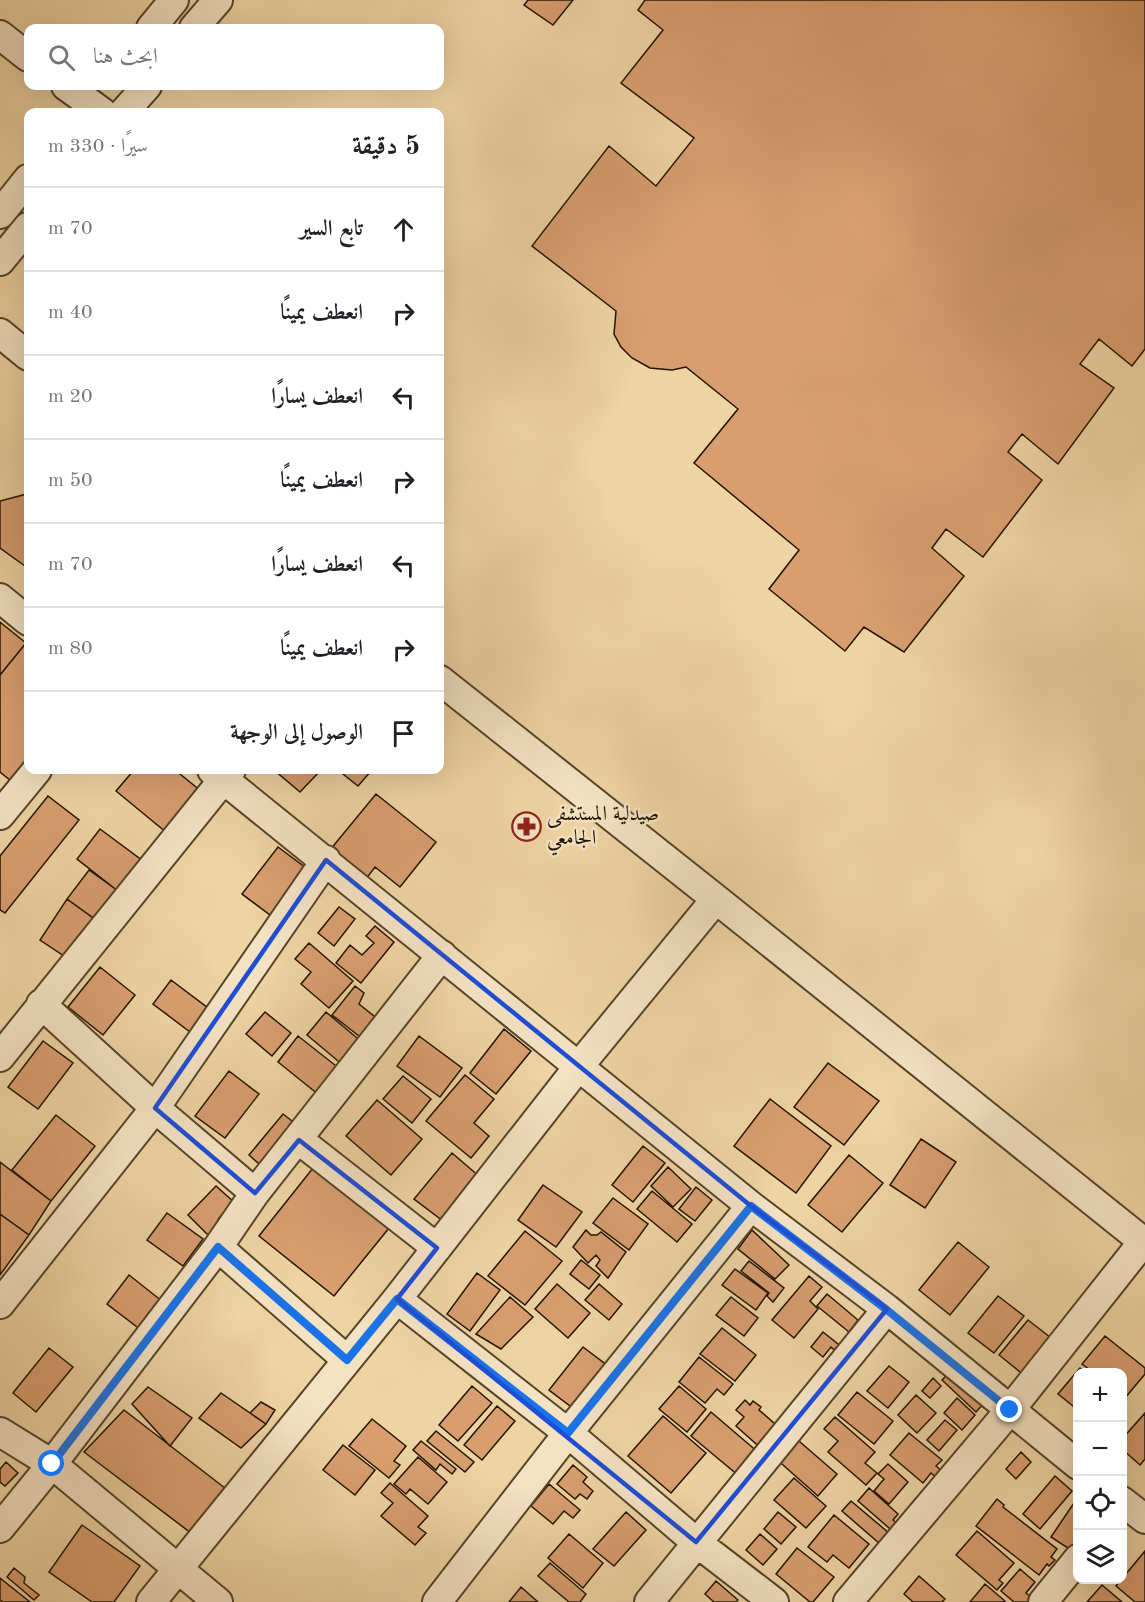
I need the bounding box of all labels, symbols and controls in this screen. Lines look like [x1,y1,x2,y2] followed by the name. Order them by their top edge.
[24,24,444,90] search box
[45,41,78,74] icon: search
[93,46,158,68] text: ابحث هنا
[352,134,420,160] text: 5 دقيقة
[48,137,148,157] text: سيرًا · 330 m
[387,213,420,246] icon: ahead
[299,218,363,240] text: تابع السير
[48,219,93,239] text: 70 m
[387,297,420,330] icon: right
[280,302,363,324] text: انعطف يمينًا
[48,303,93,323] text: 40 m
[387,381,420,414] icon: left
[271,386,363,408] text: انعطف يسارًا
[48,387,93,407] text: 20 m
[387,465,420,498] icon: right
[280,470,363,492] text: انعطف يمينًا
[48,471,93,491] text: 50 m
[387,549,420,582] icon: left
[271,554,363,576] text: انعطف يسارًا
[48,555,93,575] text: 70 m
[387,633,420,666] icon: right
[280,638,363,660] text: انعطف يمينًا
[48,639,93,659] text: 80 m
[387,717,420,750] icon: arrive
[230,722,363,744] text: الوصول إلى الوجهة
[547,804,659,856] place label: صيدلية المستشفى الجامعي
[510,810,542,842] pharmacy icon: صيدلية المستشفى الجامعي
[1073,1368,1127,1584] map controls
[1073,1368,1127,1422] button: +
[996,1396,1022,1422] route end
[1073,1422,1127,1476] button: −
[38,1450,64,1476] route start
[1073,1476,1127,1530] button: locate
[1073,1530,1127,1584] button: layers

